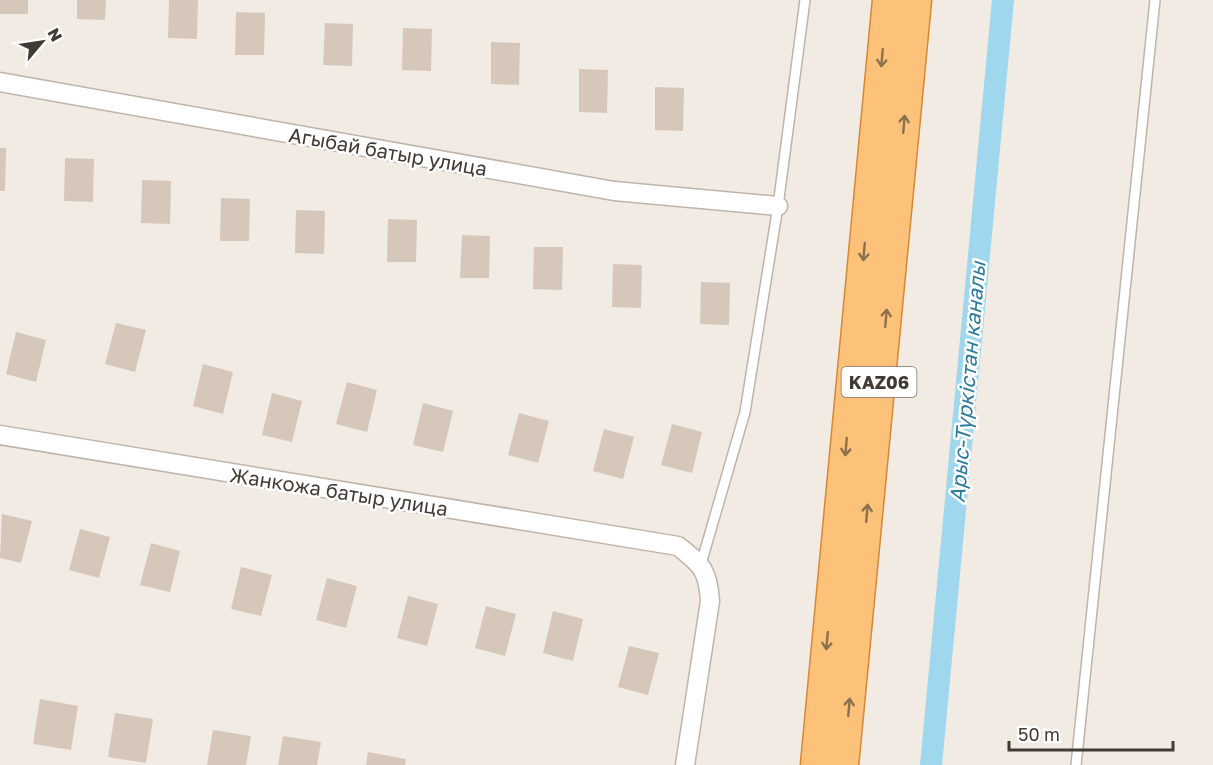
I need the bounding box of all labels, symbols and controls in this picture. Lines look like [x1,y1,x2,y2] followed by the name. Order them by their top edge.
[12,12,72,72] north arrow
[43,25,67,45] text: N
[876,48,887,68] one-way arrow
[899,115,910,135] one-way arrow
[287,122,489,180] street label: Агыбай батыр улица
[858,242,869,262] one-way arrow
[943,259,991,504] water label: Арыс-Түркістан каналы
[881,309,892,329] one-way arrow
[842,367,916,397] road number: KАZ06
[840,436,851,456] one-way arrow
[228,462,450,520] street label: Жанкожа батыр улица
[862,503,873,523] one-way arrow
[821,630,832,650] one-way arrow
[844,697,855,717] one-way arrow
[1009,714,1172,752] scale bar
[1018,723,1060,745] text: 50 m

